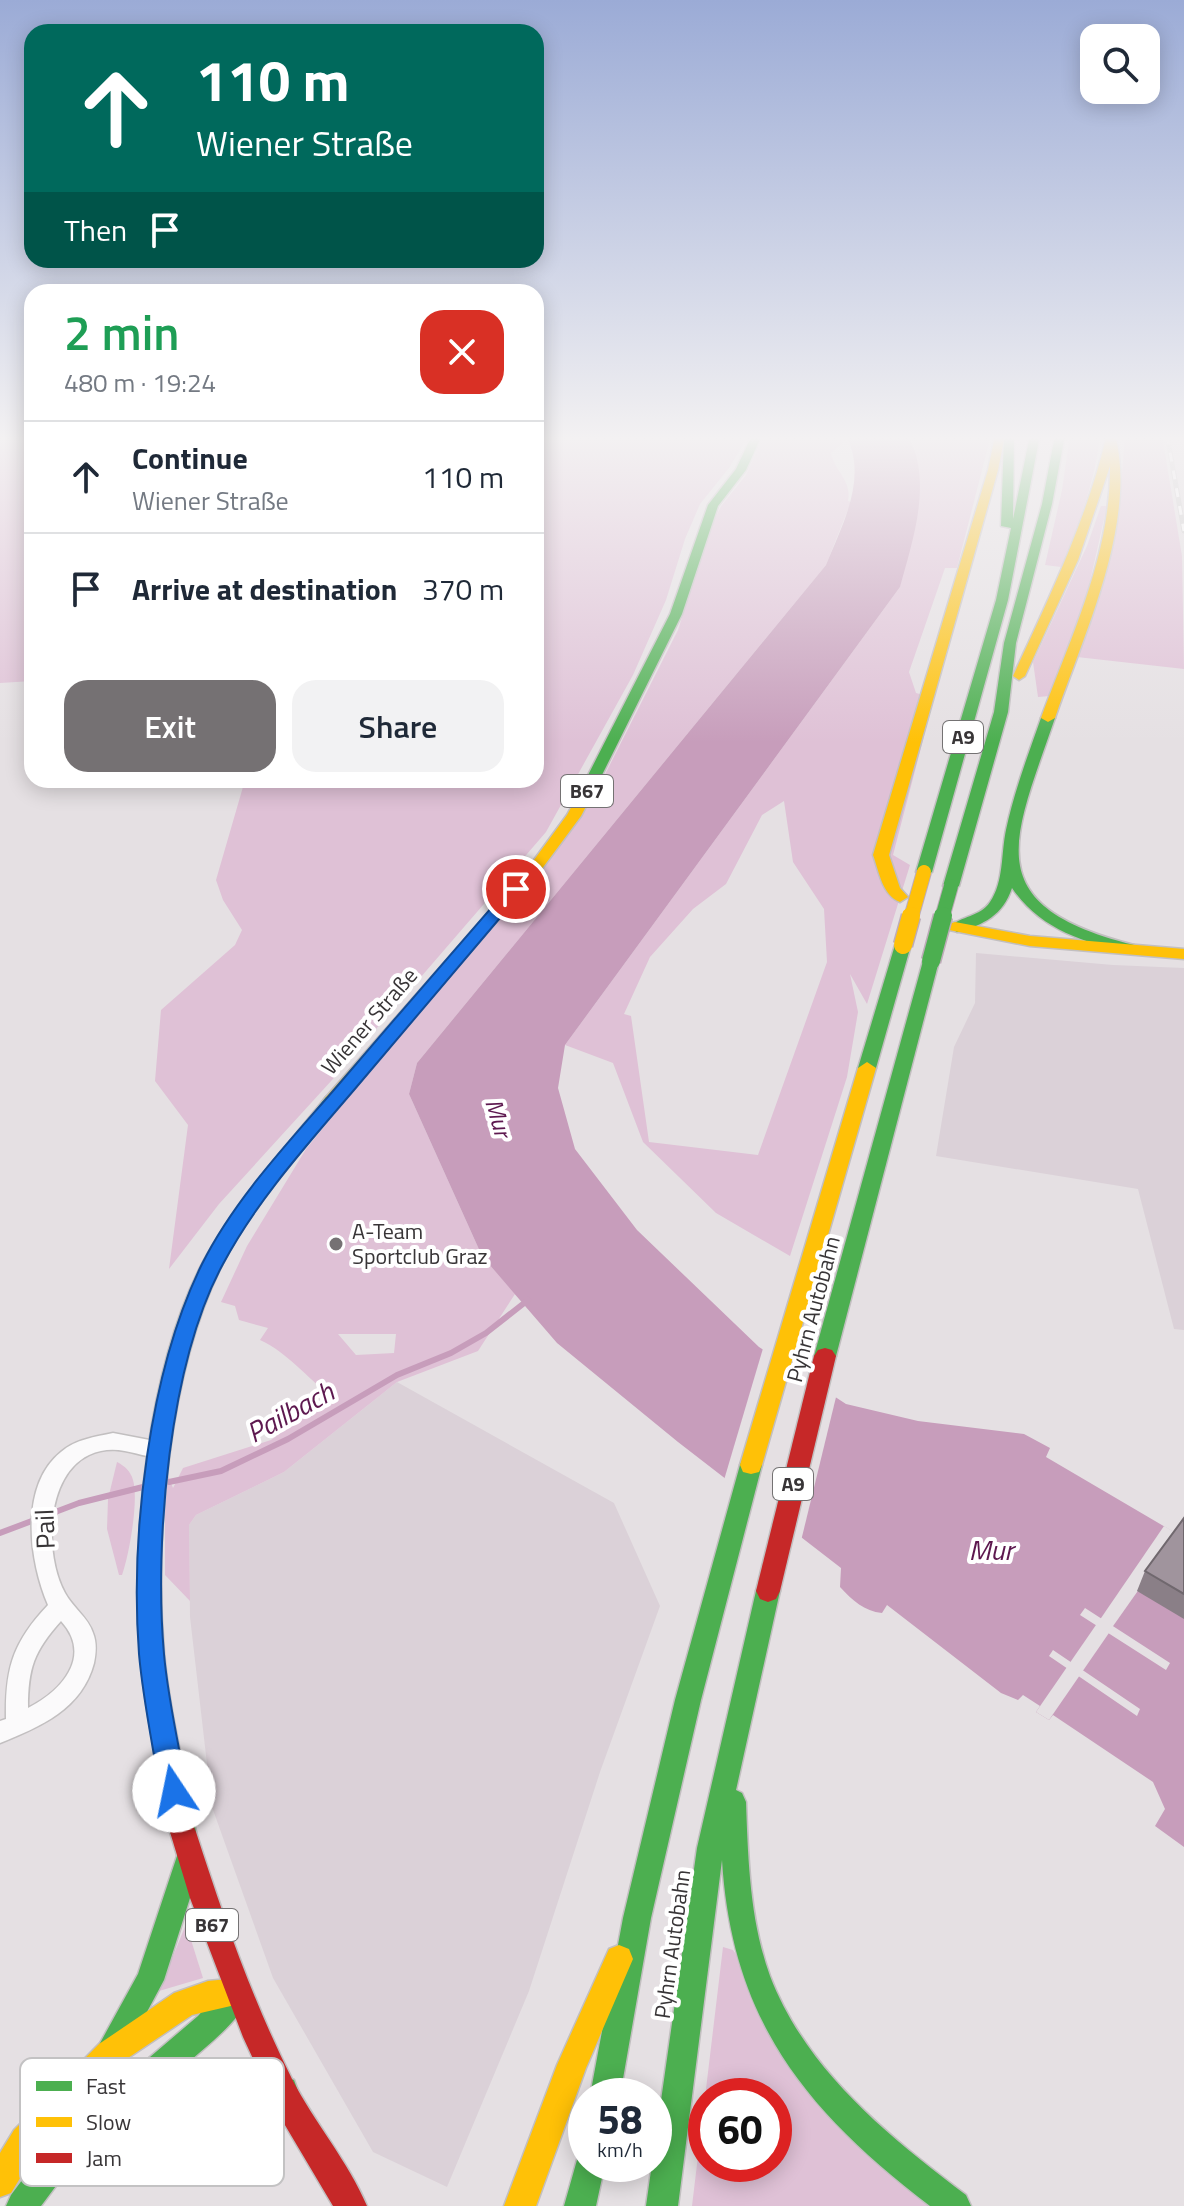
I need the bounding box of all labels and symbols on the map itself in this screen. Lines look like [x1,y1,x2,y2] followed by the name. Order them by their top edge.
[943,721,983,753] road number: A9
[561,775,613,807] road number: B67
[482,855,550,923] pin
[313,960,425,1082] street label: Wiener Straße
[476,1094,522,1144] water label: Mur
[352,1214,487,1273] place label: A-Team Sportclub Graz
[777,1232,849,1386] street label: Pyhrn Autobahn
[327,1235,345,1253] marker: A-Team Sportclub Graz
[238,1369,342,1453] water label: Pailbach
[773,1468,813,1500] road number: A9
[24,1508,65,1550] street label: Pail
[969,1528,1016,1571] water label: Mur
[132,1749,216,1833] position arrow
[645,1867,699,2021] street label: Pyhrn Autobahn
[186,1909,238,1941] road number: B67
[20,2058,284,2186] legend
[86,2069,126,2103] text: Fast
[688,2078,792,2182] speed limit sign: 60
[86,2105,132,2139] text: Slow
[86,2141,122,2175] text: Jam

